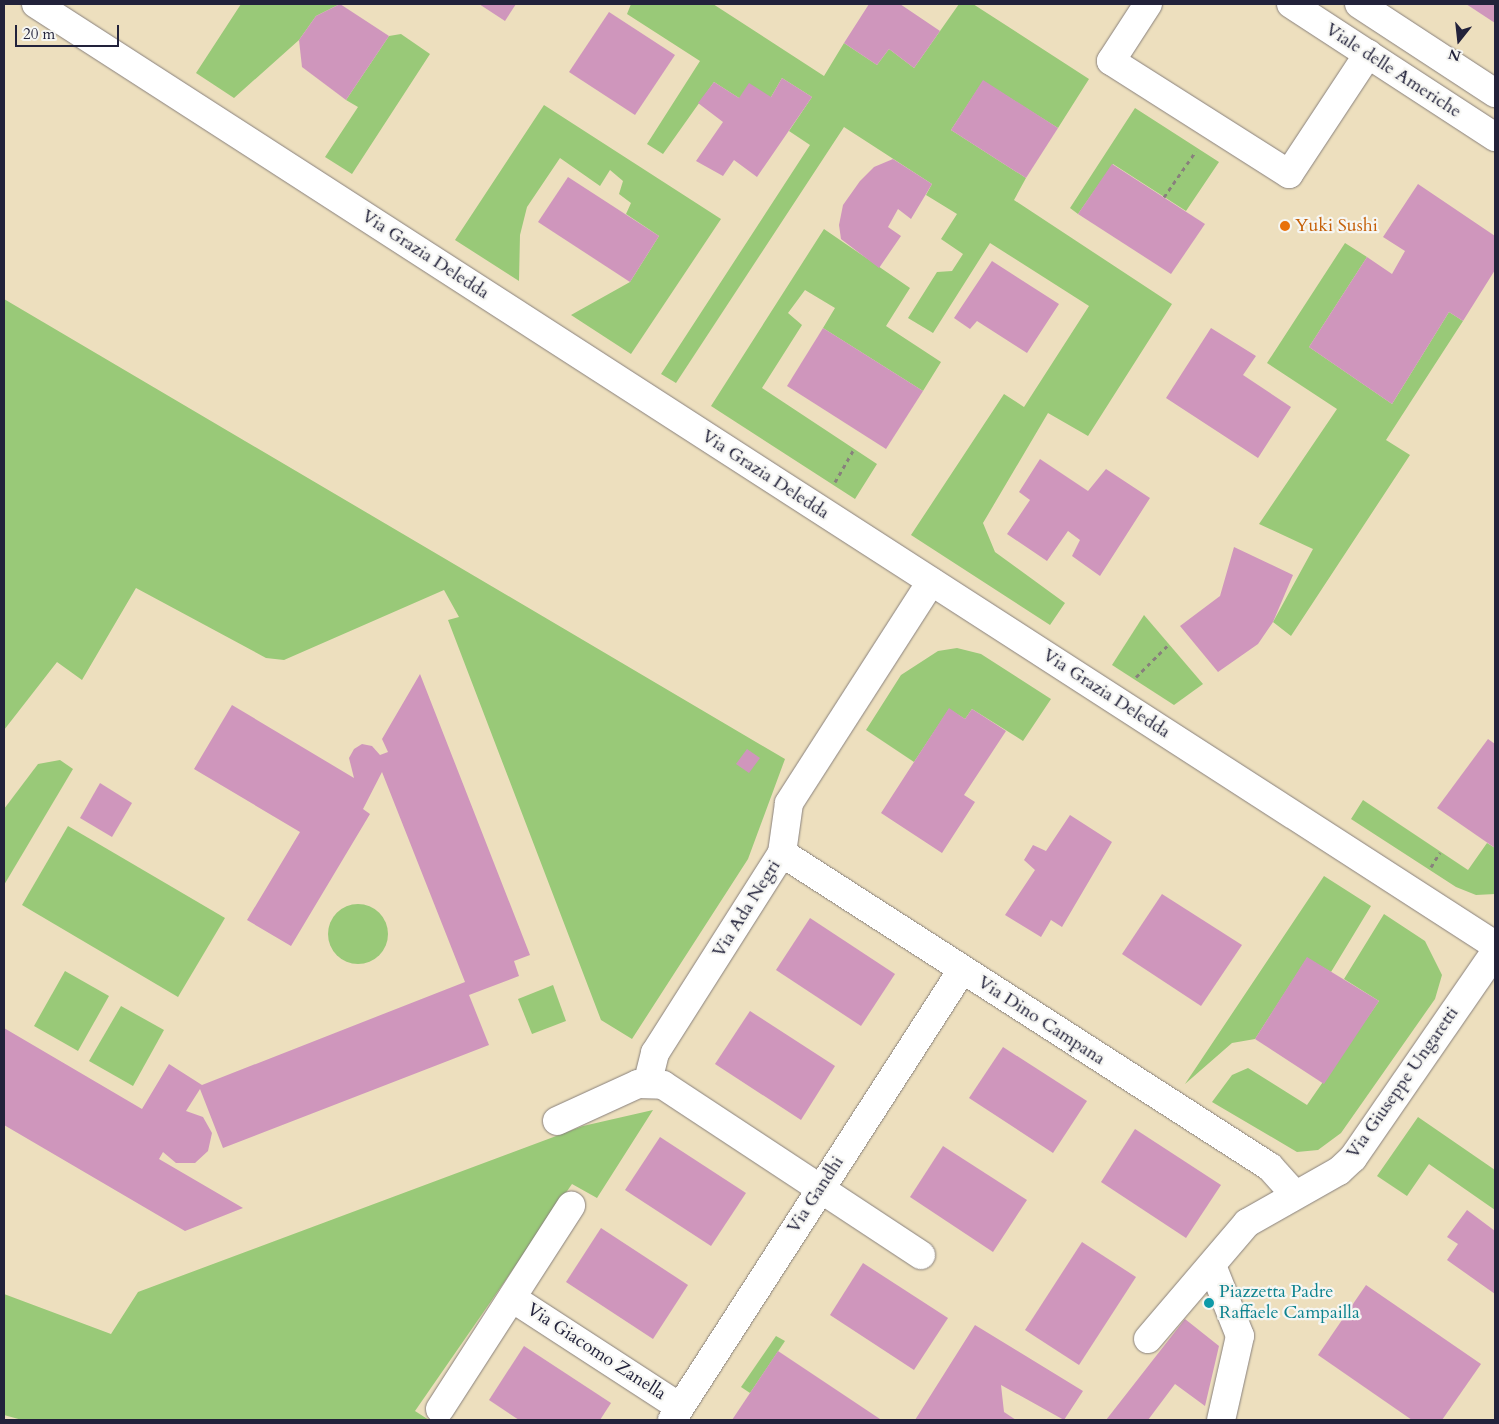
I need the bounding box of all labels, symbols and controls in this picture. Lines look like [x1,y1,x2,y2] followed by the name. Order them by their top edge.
[18,15,121,47] scale bar
[1434,15,1484,65] north arrow
[1321,19,1465,123] street label: Viale delle Americhe
[23,24,55,44] text: 20 m
[1446,44,1463,66] text: N
[357,206,493,304] street label: Via Grazia Deledda
[1295,215,1378,237] place label: Yuki Sushi
[1279,220,1291,232] marker: Yuki Sushi
[697,426,833,524] street label: Via Grazia Deledda
[1038,645,1174,743] street label: Via Grazia Deledda
[708,856,786,962] street label: Via Ada Negri
[973,972,1109,1070] street label: Via Dino Campana
[1342,1003,1464,1163] street label: Via Giuseppe Ungaretti
[783,1152,849,1238] street label: Via Gandhi
[1219,1282,1360,1325] place label: Piazzetta Padre Raffaele Campailla
[1203,1297,1215,1309] marker: Piazzetta Padre Raffaele Campailla
[522,1299,670,1405] street label: Via Giacomo Zanella

